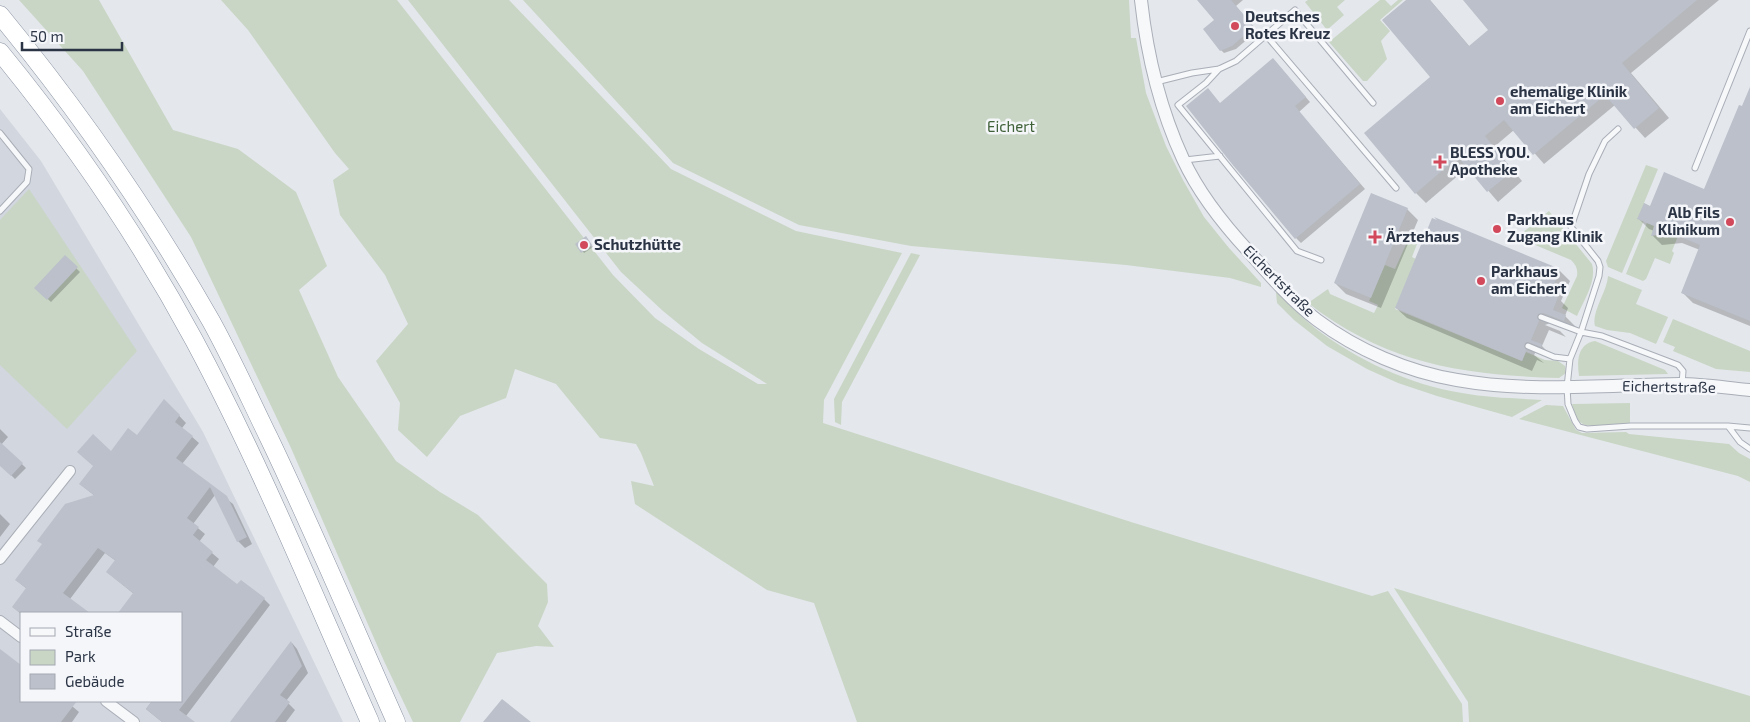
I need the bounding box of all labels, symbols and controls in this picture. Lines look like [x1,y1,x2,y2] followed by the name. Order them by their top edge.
[1245,7,1330,42] place label: Deutsches Rotes Kreuz
[22,20,122,52] scale bar
[1229,20,1241,32] marker: Deutsches Rotes Kreuz
[30,27,64,45] text: 50 m
[1510,82,1628,117] place label: ehemalige Klinik am Eichert
[1494,95,1506,107] marker: ehemalige Klinik am Eichert
[987,117,1035,135] park label: Eichert
[1450,143,1530,178] place label: BLESS YOU. Apotheke
[1434,156,1446,168] marker: BLESS YOU. Apotheke
[1658,203,1720,238] place label: Alb Fils Klinikum
[1507,210,1604,245] place label: Parkhaus Zugang Klinik
[1724,216,1736,228] marker: Alb Fils Klinikum
[1491,223,1503,235] marker: Parkhaus Zugang Klinik
[1386,227,1459,245] place label: Ärztehaus
[1368,230,1382,244] marker: Ärztehaus
[594,235,681,253] place label: Schutzhütte
[578,239,590,251] marker: Schutzhütte
[1240,241,1319,320] street label: Eichertstraße
[1491,262,1566,297] place label: Parkhaus am Eichert
[1475,275,1487,287] marker: Parkhaus am Eichert
[1622,376,1716,396] street label: Eichertstraße
[20,612,182,702] legend
[65,622,111,640] text: Straße
[65,647,96,665] text: Park
[65,672,124,690] text: Gebäude

